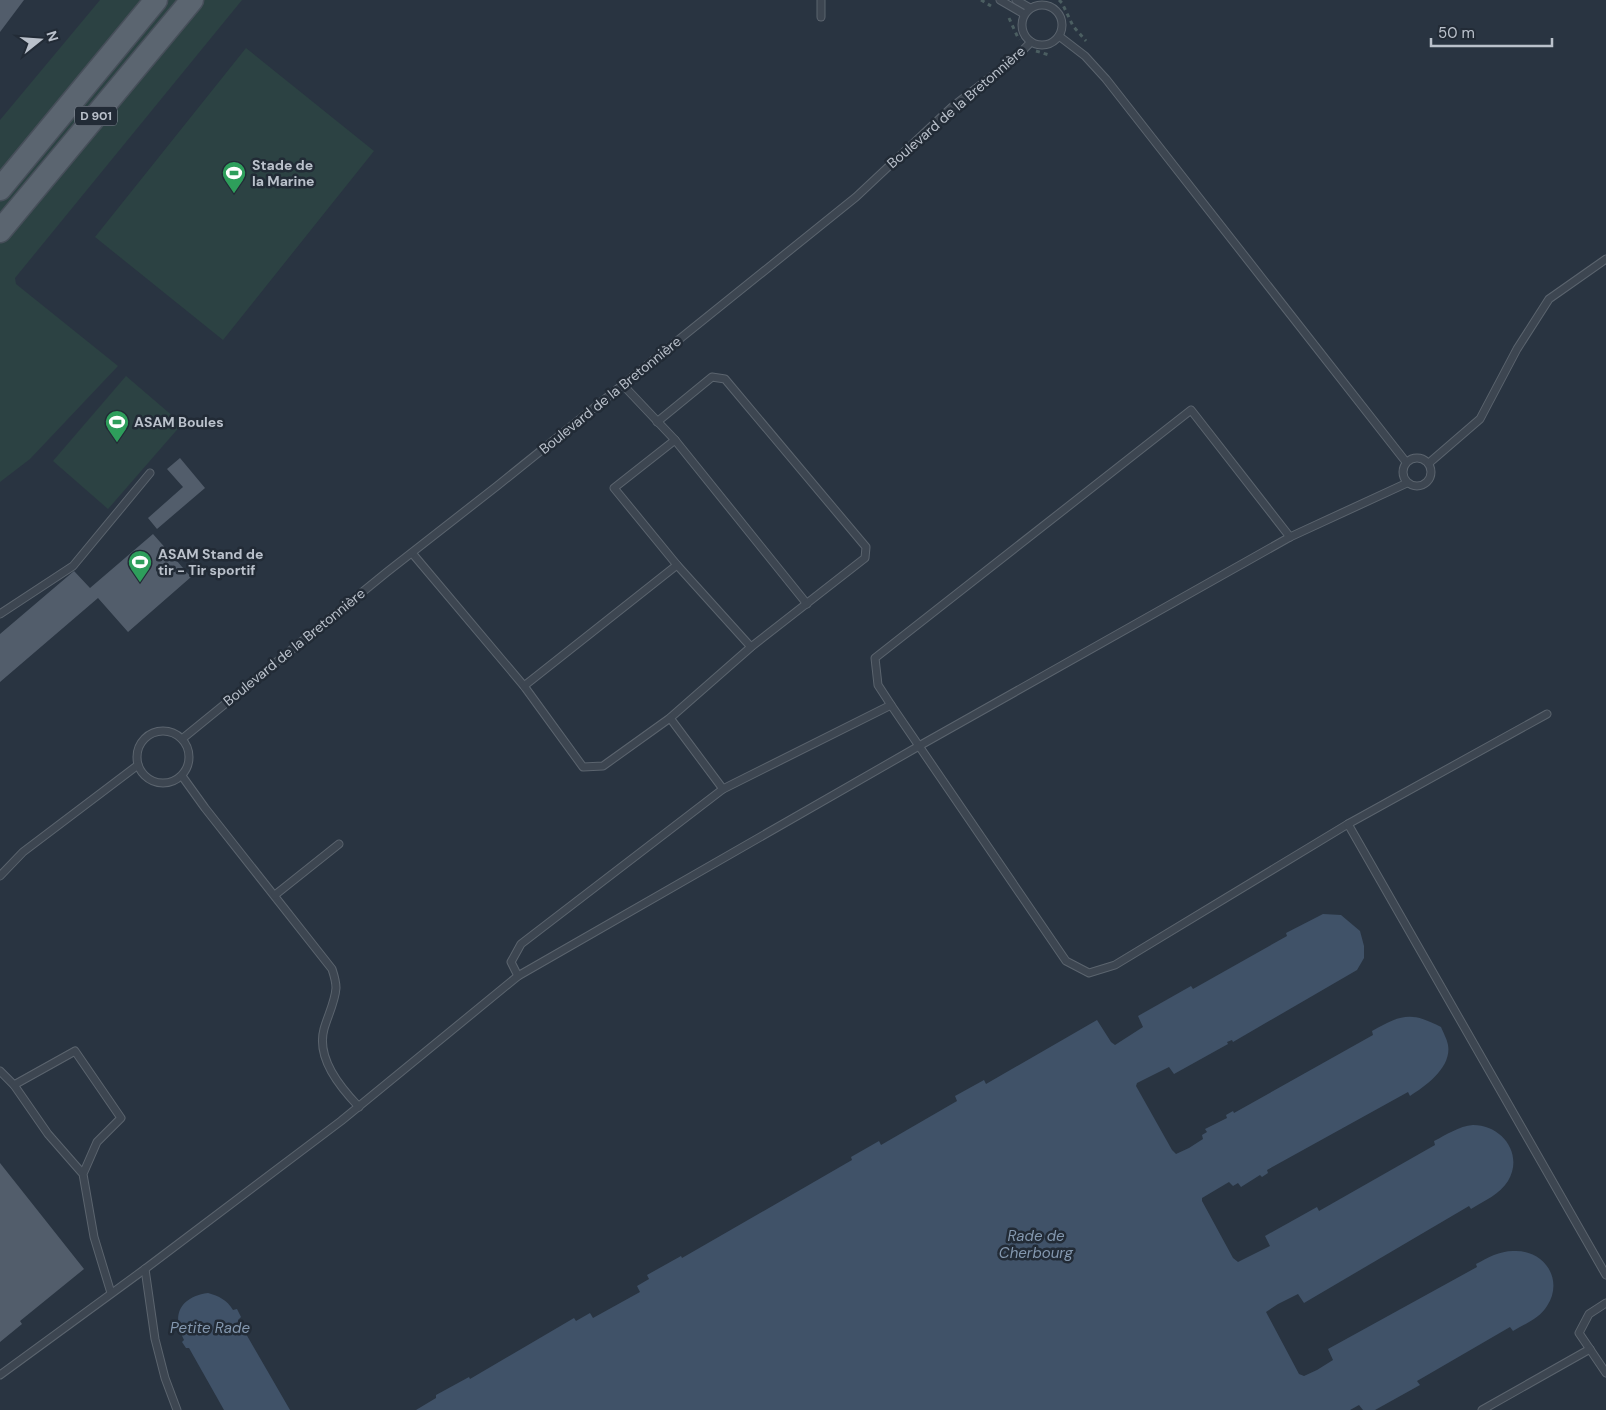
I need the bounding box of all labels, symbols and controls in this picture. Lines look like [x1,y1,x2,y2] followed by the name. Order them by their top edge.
[15,15,65,65] north arrow
[1431,15,1552,47] scale bar
[1438,23,1475,43] text: 50 m
[42,29,63,44] text: N
[883,42,1029,172] street label: Boulevard de la Bretonnière
[75,106,117,125] road number: D 901
[252,156,314,190] place label: Stade de la Marine
[221,160,247,194] sports icon: Stade de la Marine
[535,332,685,458] street label: Boulevard de la Bretonnière
[104,409,130,443] sports icon: ASAM Boules
[134,413,224,431] place label: ASAM Boules
[158,545,263,579] place label: ASAM Stand de tir - Tir sportif
[127,549,153,583] sports icon: ASAM Stand de tir - Tir sportif
[219,584,369,710] street label: Boulevard de la Bretonnière
[999,1226,1074,1263] water label: Rade de Cherbourg
[170,1318,250,1338] water label: Petite Rade

